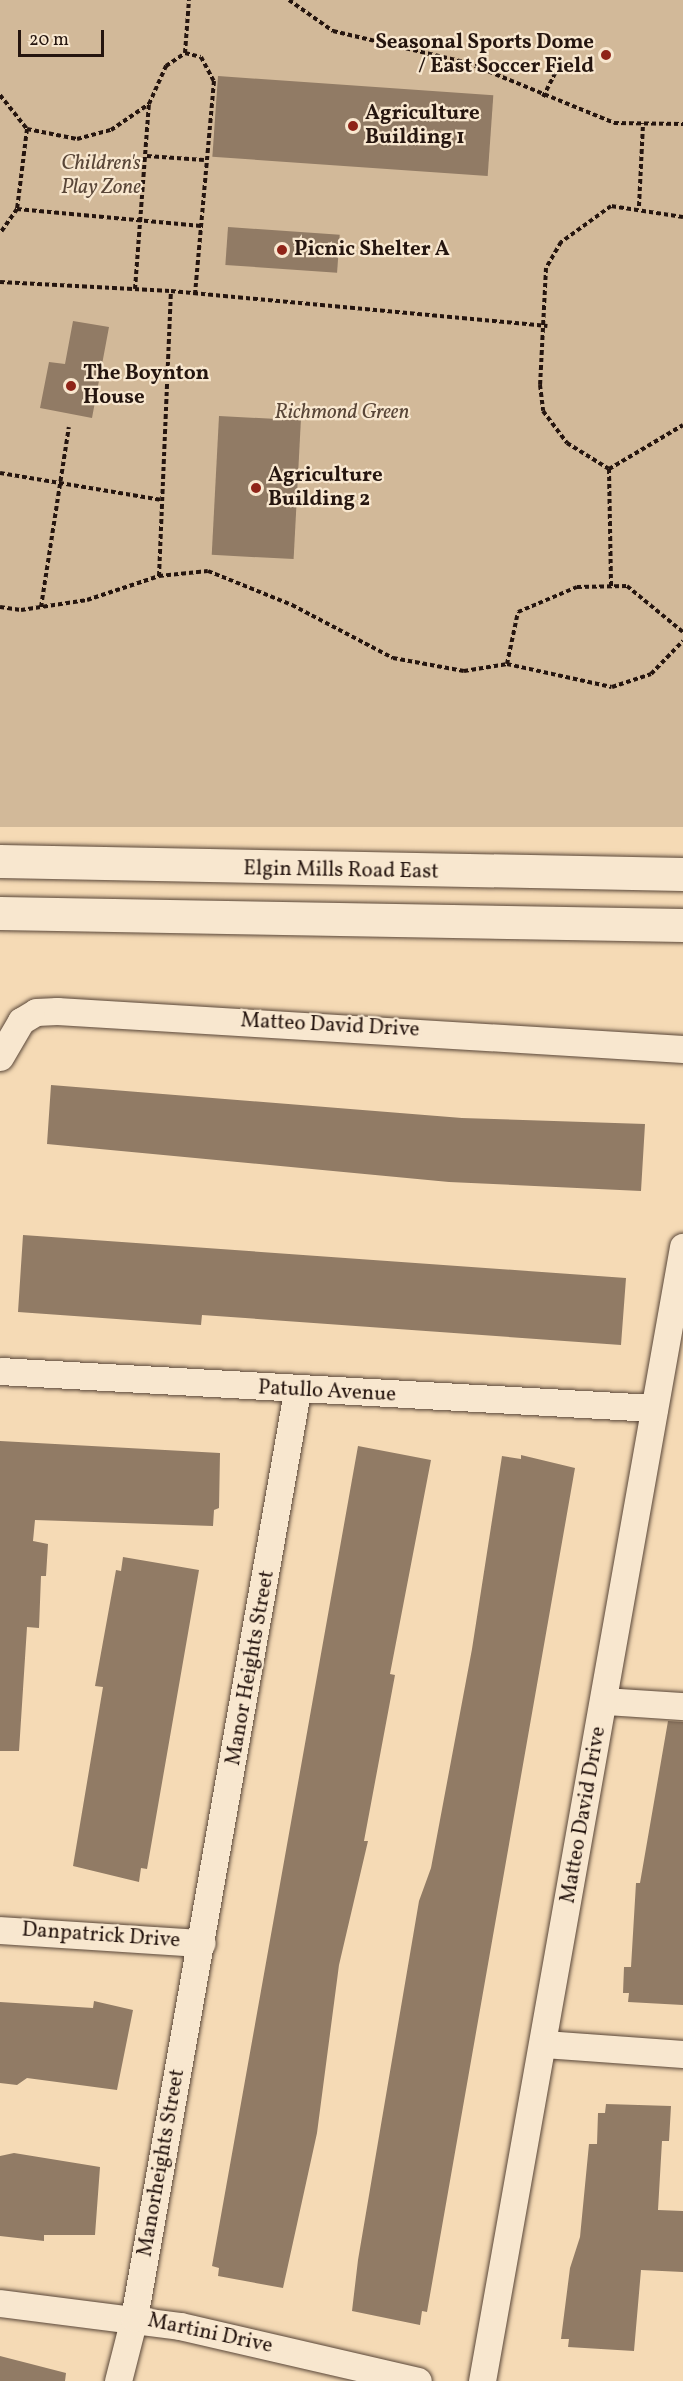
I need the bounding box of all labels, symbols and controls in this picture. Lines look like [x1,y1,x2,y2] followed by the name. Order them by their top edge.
[21,18,106,56] scale bar
[29,28,69,53] text: 20 m
[375,30,594,80] place label: Seasonal Sports Dome / East Soccer Field
[599,48,613,62] marker: Seasonal Sports Dome / East Soccer Field
[365,101,480,151] place label: Agriculture Building 1
[346,119,360,133] marker: Agriculture Building 1
[61,151,141,201] park label: Children's Play Zone
[294,237,450,263] place label: Picnic Shelter A
[275,243,289,257] marker: Picnic Shelter A
[83,361,209,411] place label: The Boynton House
[64,379,78,393] marker: The Boynton House
[275,400,409,426] park label: Richmond Green
[268,463,383,513] place label: Agriculture Building 2
[249,481,263,495] marker: Agriculture Building 2
[243,857,439,885] street label: Elgin Mills Road East
[240,1009,420,1043] street label: Matteo David Drive
[257,1376,397,1408] street label: Patullo Avenue
[221,1568,281,1768] street label: Manor Heights Street
[556,1725,612,1905] street label: Matteo David Drive
[21,1918,181,1954] street label: Danpatrick Drive
[133,2067,191,2259] street label: Manorheights Street
[145,2308,275,2360] street label: Martini Drive

